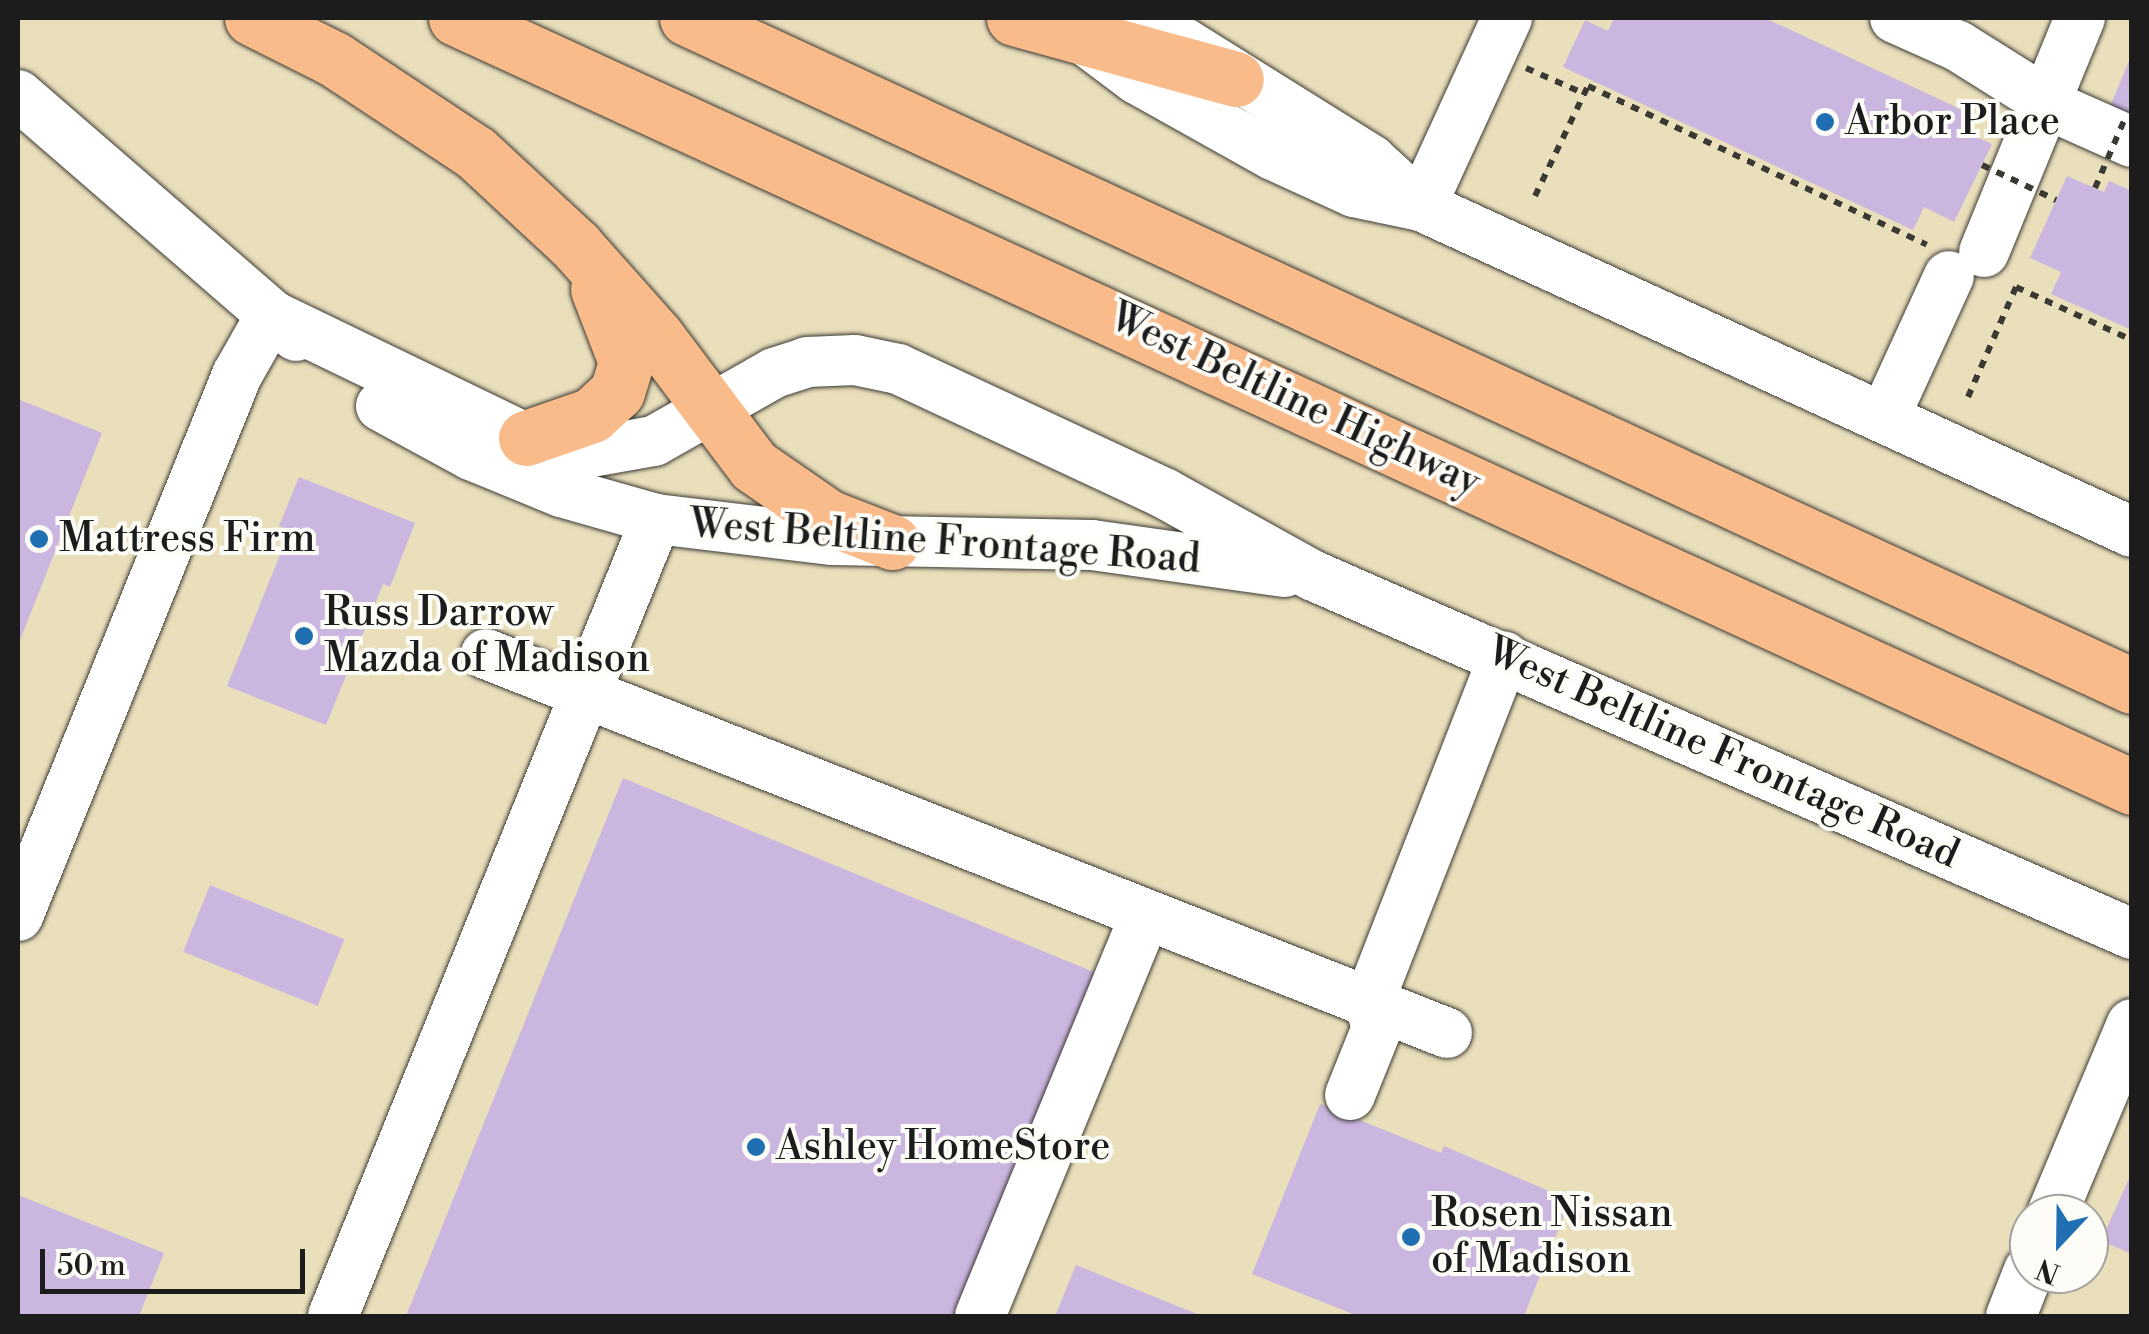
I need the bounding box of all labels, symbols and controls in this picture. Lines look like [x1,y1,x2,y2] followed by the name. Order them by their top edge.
[1845,98,2060,146] place label: Arbor Place
[1814,111,1836,133] marker: Arbor Place
[1102,293,1488,507] street label: West Beltline Highway
[688,500,1202,584] street label: West Beltline Frontage Road
[59,515,316,563] place label: Mattress Firm
[28,528,50,550] marker: Mattress Firm
[324,589,650,683] place label: Russ Darrow Mazda of Madison
[293,625,315,647] marker: Russ Darrow Mazda of Madison
[1479,627,1967,879] street label: West Beltline Frontage Road
[776,1123,1110,1171] place label: Ashley HomeStore
[745,1136,767,1158] marker: Ashley HomeStore
[1431,1190,1673,1284] place label: Rosen Nissan of Madison
[2009,1194,2109,1294] north arrow
[1400,1226,1422,1248] marker: Rosen Nissan of Madison
[45,1229,310,1291] scale bar
[57,1247,126,1285] text: 50 m
[2031,1250,2065,1291] text: N

